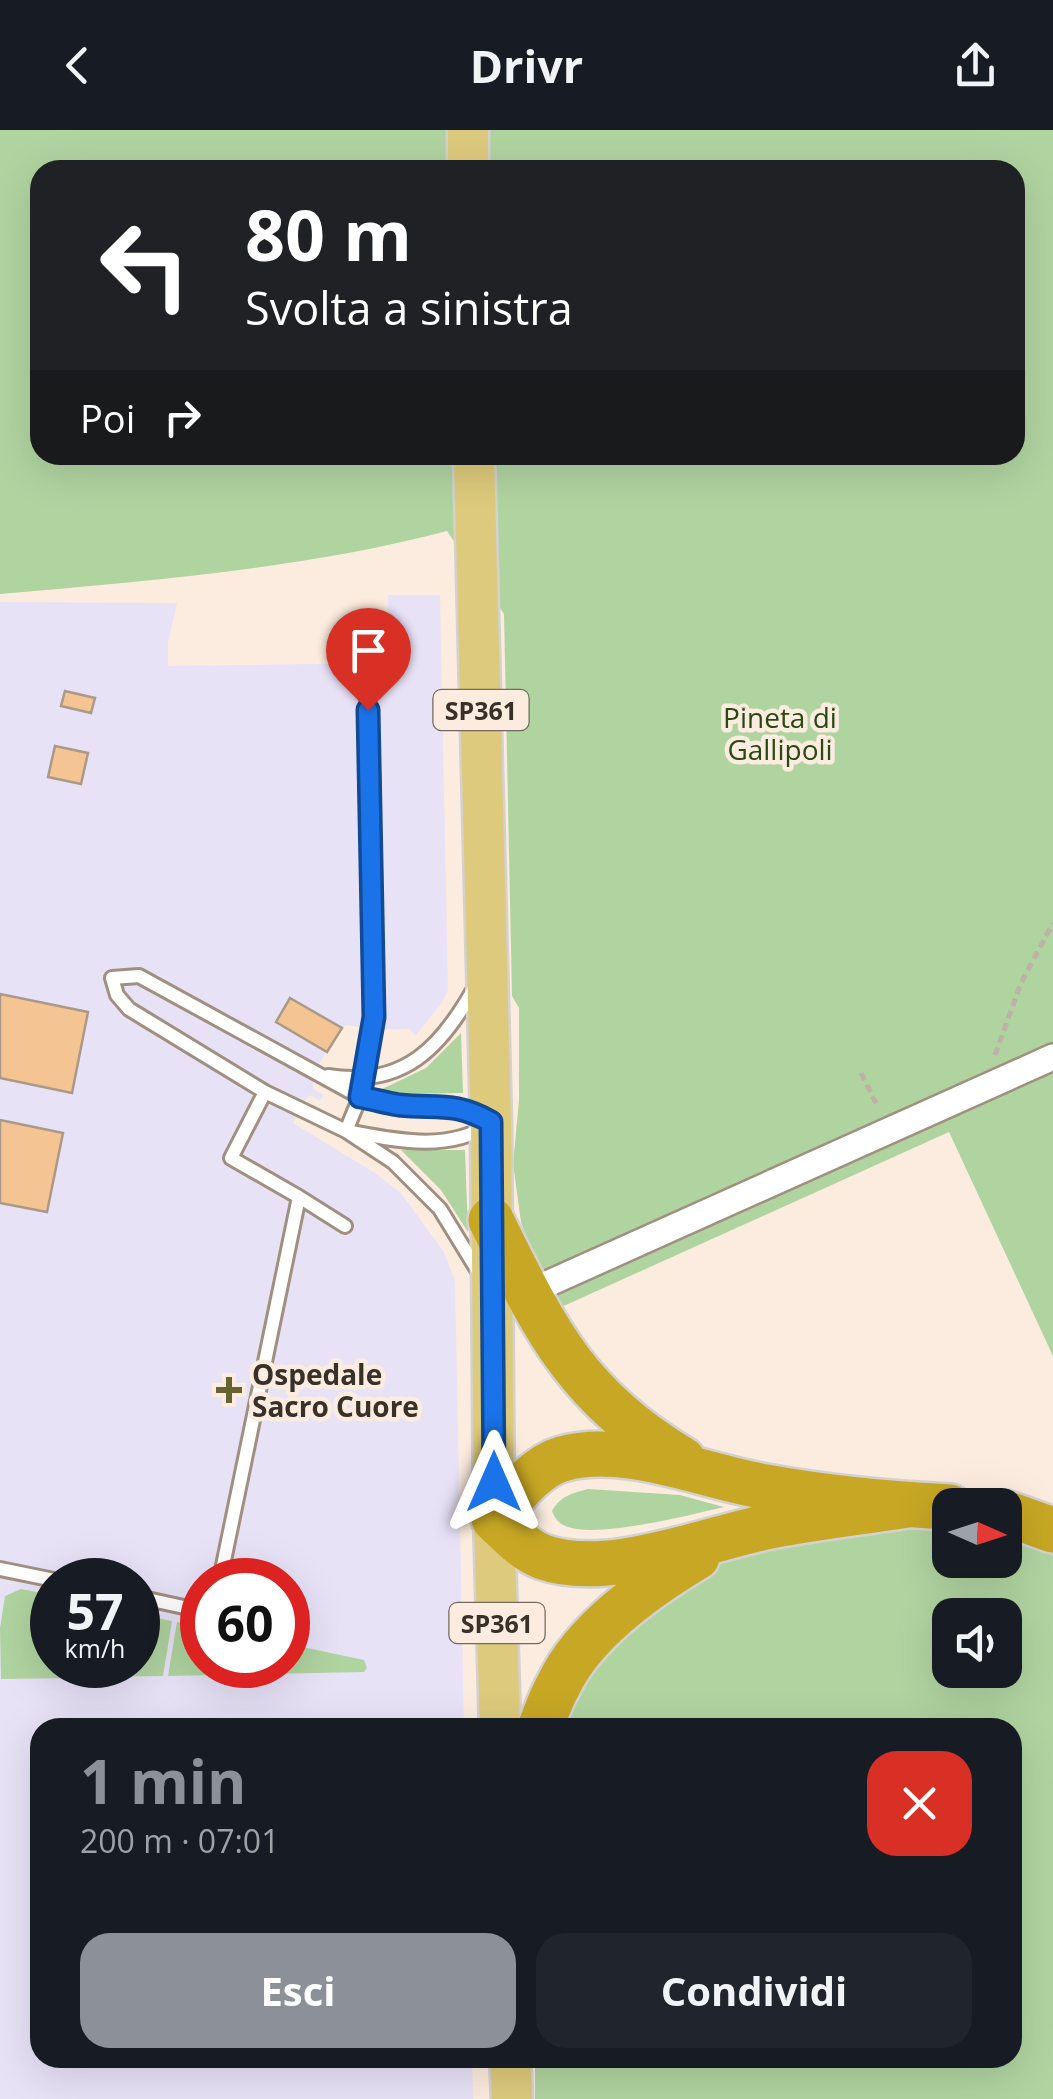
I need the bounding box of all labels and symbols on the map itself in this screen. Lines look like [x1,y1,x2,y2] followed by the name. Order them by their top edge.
[326,608,411,711] pin
[434,690,528,730] road number: SP361
[723,698,837,768] park label: Pineta di Gallipoli
[252,1355,419,1425] place label: Ospedale Sacro Cuore
[216,1377,242,1403] marker: Ospedale Sacro Cuore
[442,1430,546,1534] position arrow
[932,1488,1022,1578] north arrow
[180,1558,310,1688] speed limit sign: 60
[450,1603,544,1643] road number: SP361

